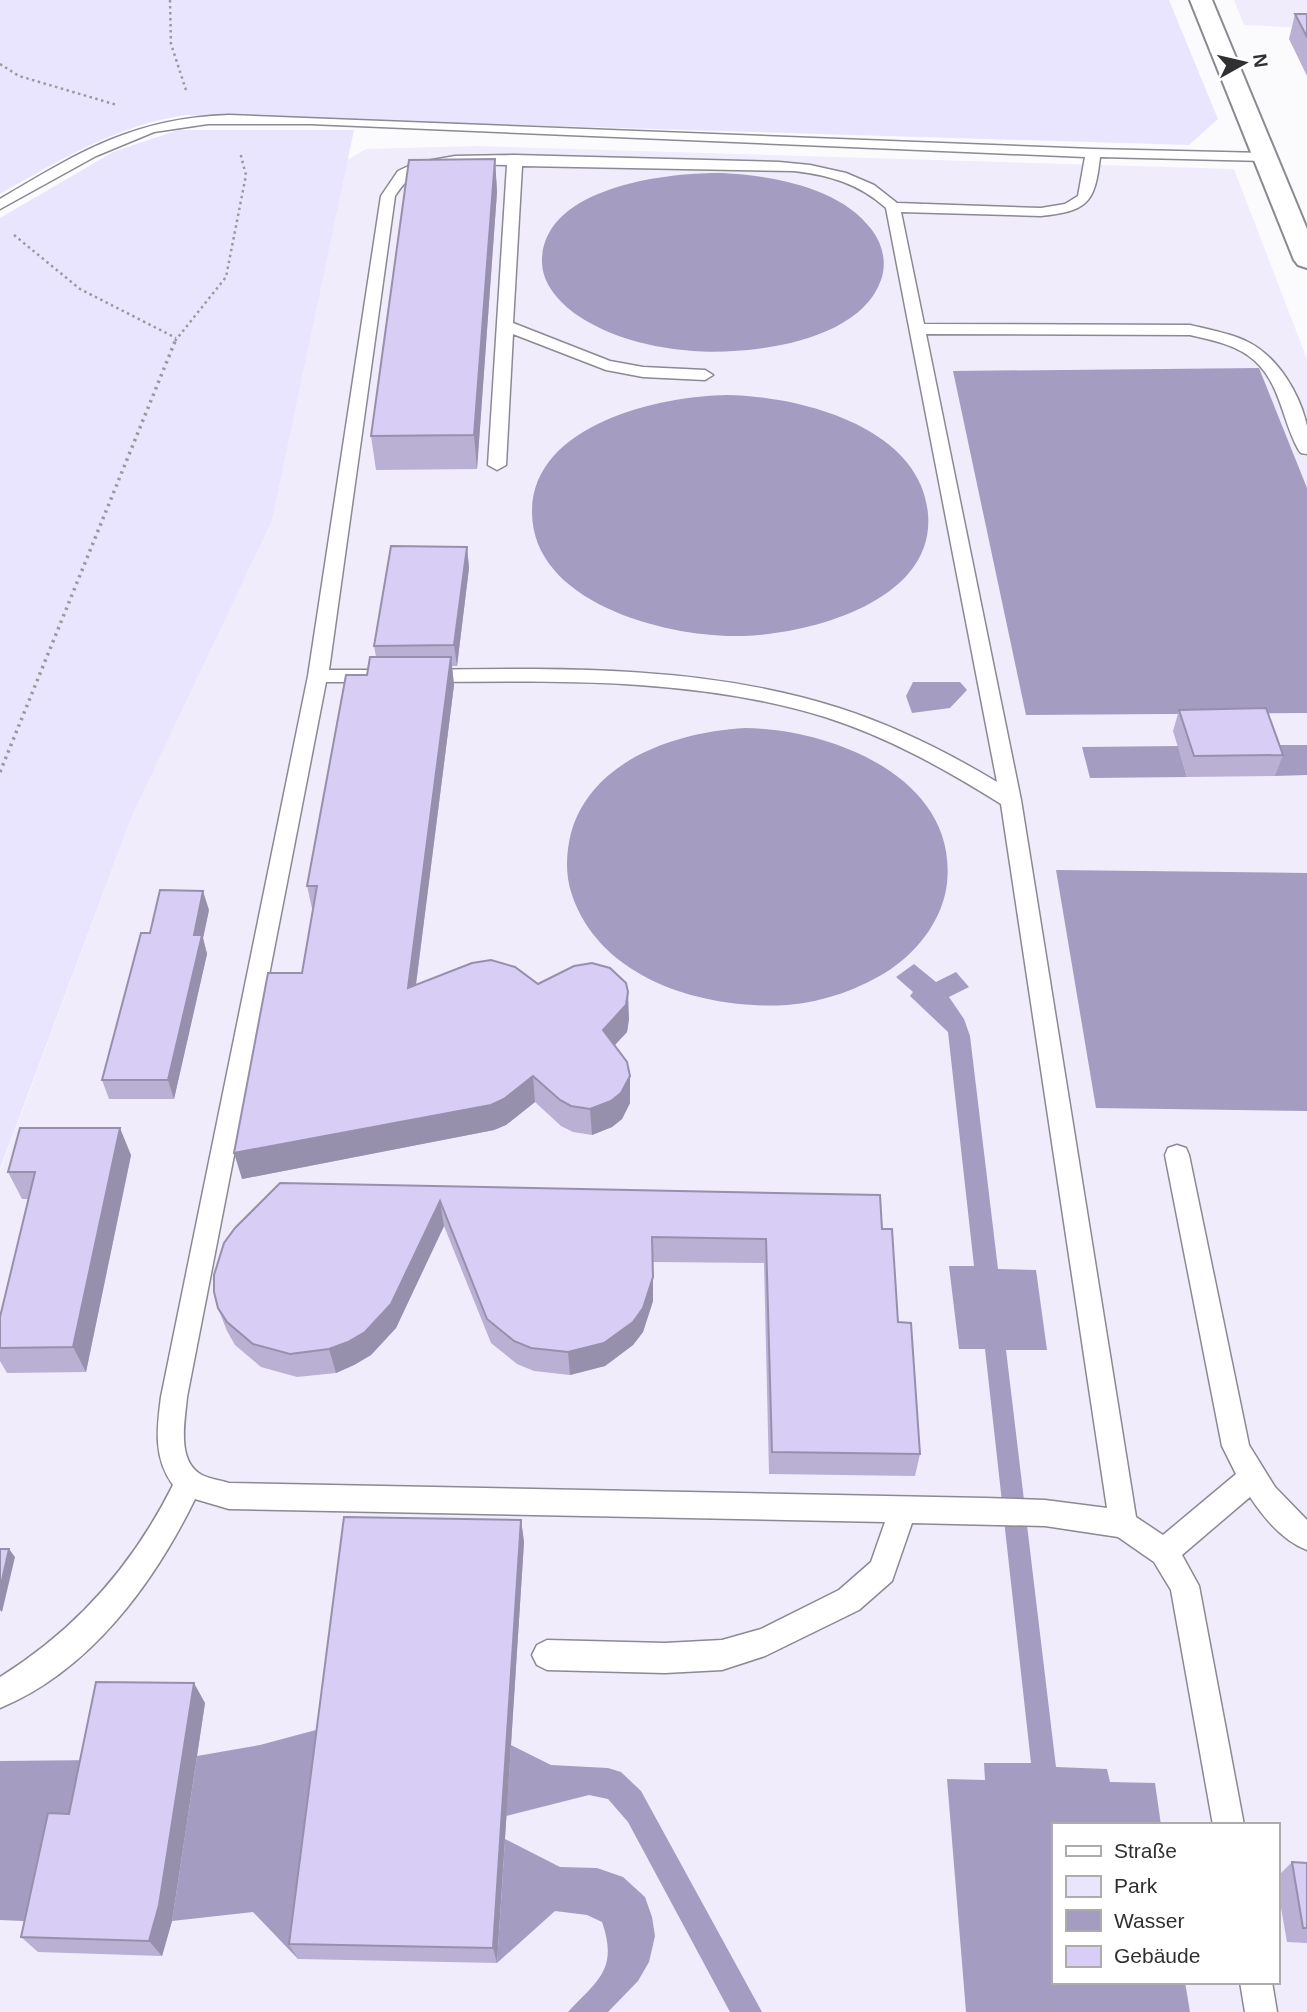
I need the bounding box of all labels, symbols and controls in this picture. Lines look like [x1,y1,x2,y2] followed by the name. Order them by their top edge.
[1209,28,1279,98] north arrow
[1249,52,1272,69] text: N
[1052,1823,1279,1984] legend
[1114,1839,1177,1862] text: Straße
[1114,1874,1158,1897] text: Park
[1114,1909,1184,1932] text: Wasser
[1114,1944,1200,1967] text: Gebäude

